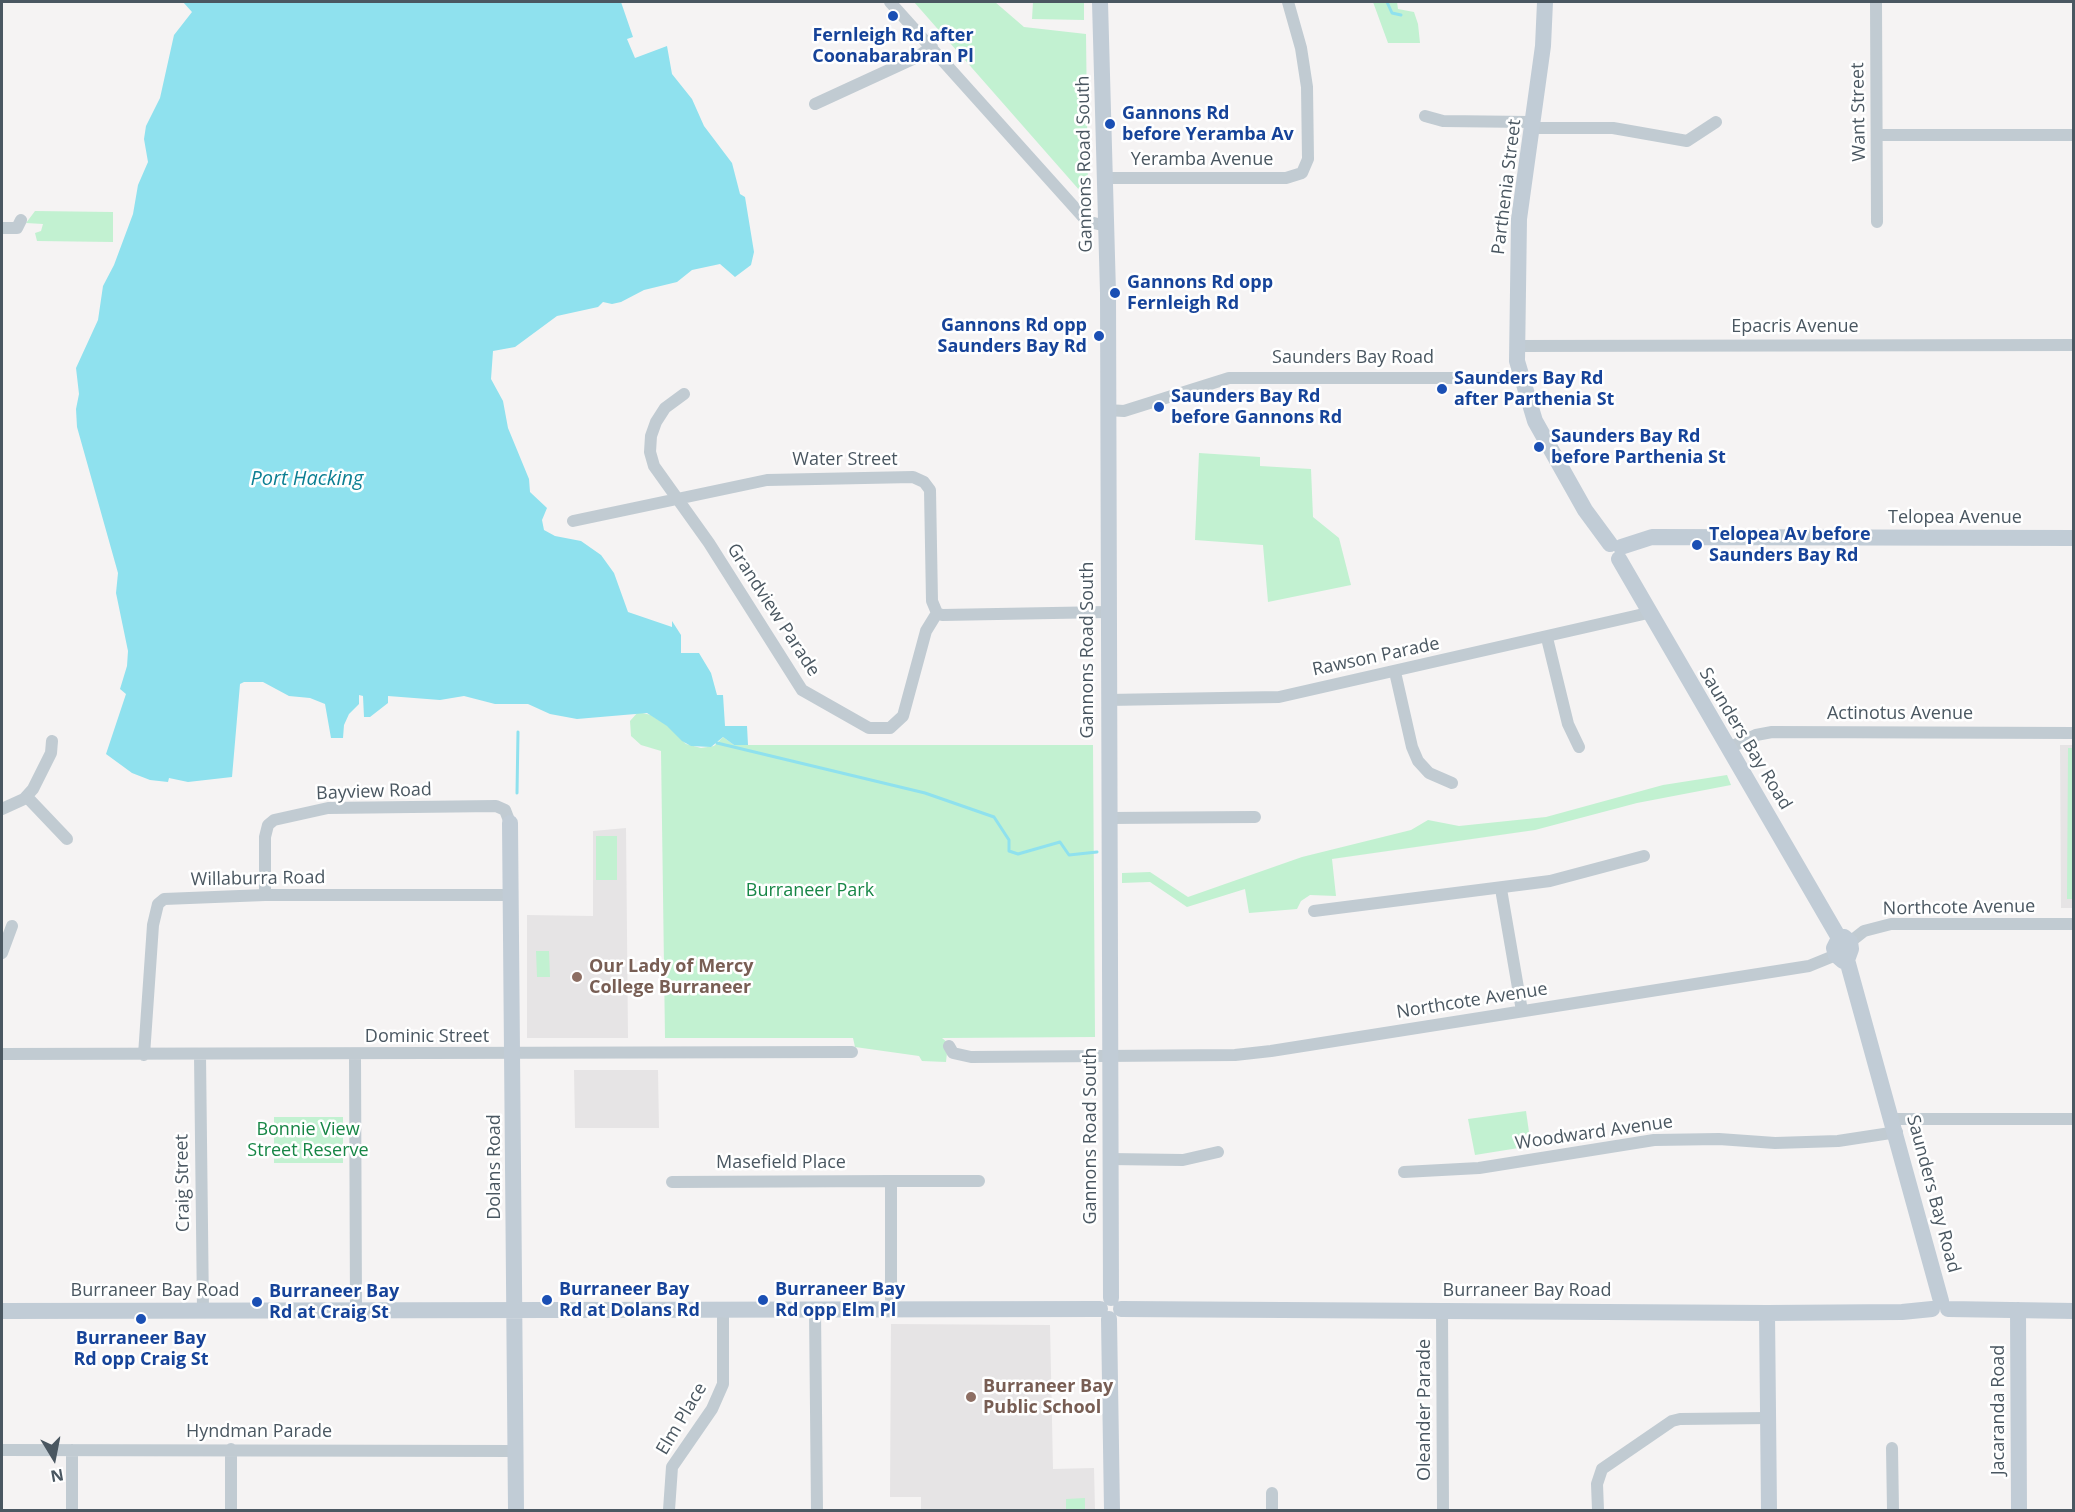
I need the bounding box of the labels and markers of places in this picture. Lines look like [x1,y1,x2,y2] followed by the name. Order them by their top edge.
[886,9,900,23] marker: Fernleigh Rd after Coonabarabran Pl
[812,25,974,68] place label: Fernleigh Rd after Coonabarabran Pl
[1122,103,1294,146] place label: Gannons Rd before Yeramba Av
[1103,117,1117,131] marker: Gannons Rd before Yeramba Av
[1127,272,1273,314] place label: Gannons Rd opp Fernleigh Rd
[1108,286,1122,300] marker: Gannons Rd opp Fernleigh Rd
[938,315,1087,358] place label: Gannons Rd opp Saunders Bay Rd
[1092,329,1106,343] marker: Gannons Rd opp Saunders Bay Rd
[1454,368,1614,410] place label: Saunders Bay Rd after Parthenia St
[1435,382,1449,396] marker: Saunders Bay Rd after Parthenia St
[1171,386,1342,428] place label: Saunders Bay Rd before Gannons Rd
[1152,400,1166,414] marker: Saunders Bay Rd before Gannons Rd
[1551,426,1726,468] place label: Saunders Bay Rd before Parthenia St
[1532,440,1546,454] marker: Saunders Bay Rd before Parthenia St
[1709,524,1871,566] place label: Telopea Av before Saunders Bay Rd
[1690,538,1704,552] marker: Telopea Av before Saunders Bay Rd
[589,956,753,998] place label: Our Lady of Mercy College Burraneer
[570,970,584,984] marker: Our Lady of Mercy College Burraneer
[559,1279,700,1322] place label: Burraneer Bay Rd at Dolans Rd
[775,1279,905,1322] place label: Burraneer Bay Rd opp Elm Pl
[269,1281,399,1324] place label: Burraneer Bay Rd at Craig St
[540,1293,554,1307] marker: Burraneer Bay Rd at Dolans Rd
[756,1293,770,1307] marker: Burraneer Bay Rd opp Elm Pl
[250,1295,264,1309] marker: Burraneer Bay Rd at Craig St
[134,1312,148,1326] marker: Burraneer Bay Rd opp Craig St
[73,1328,209,1370] place label: Burraneer Bay Rd opp Craig St
[983,1376,1113,1418] place label: Burraneer Bay Public School
[964,1390,978,1404] marker: Burraneer Bay Public School

